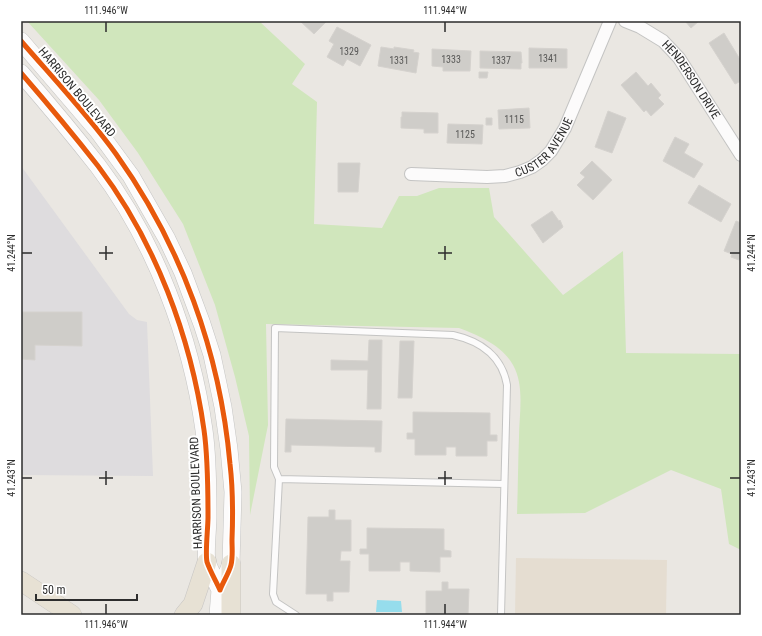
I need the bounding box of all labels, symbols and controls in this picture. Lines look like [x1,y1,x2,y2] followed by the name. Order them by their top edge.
[84,5,128,16] text: 111.946°W
[423,5,467,16] text: 111.944°W
[659,37,723,122] street label: HENDERSON DRIVE
[36,44,119,140] street label: HARRISON BOULEVARD
[339,46,359,57] house number: 1329
[538,53,558,64] house number: 1341
[441,54,461,65] house number: 1333
[389,55,409,66] house number: 1331
[491,55,511,66] house number: 1337
[504,114,524,125] house number: 1115
[514,115,576,180] street label: CUSTER AVENUE
[455,129,475,140] house number: 1125
[6,234,17,272] text: 41.244°N
[746,234,757,272] text: 41.244°N
[187,436,205,549] street label: HARRISON BOULEVARD
[6,459,17,497] text: 41.243°N
[746,459,757,497] text: 41.243°N
[36,576,137,602] scale bar
[42,583,66,597] text: 50 m
[84,619,128,630] text: 111.946°W
[423,619,467,630] text: 111.944°W

